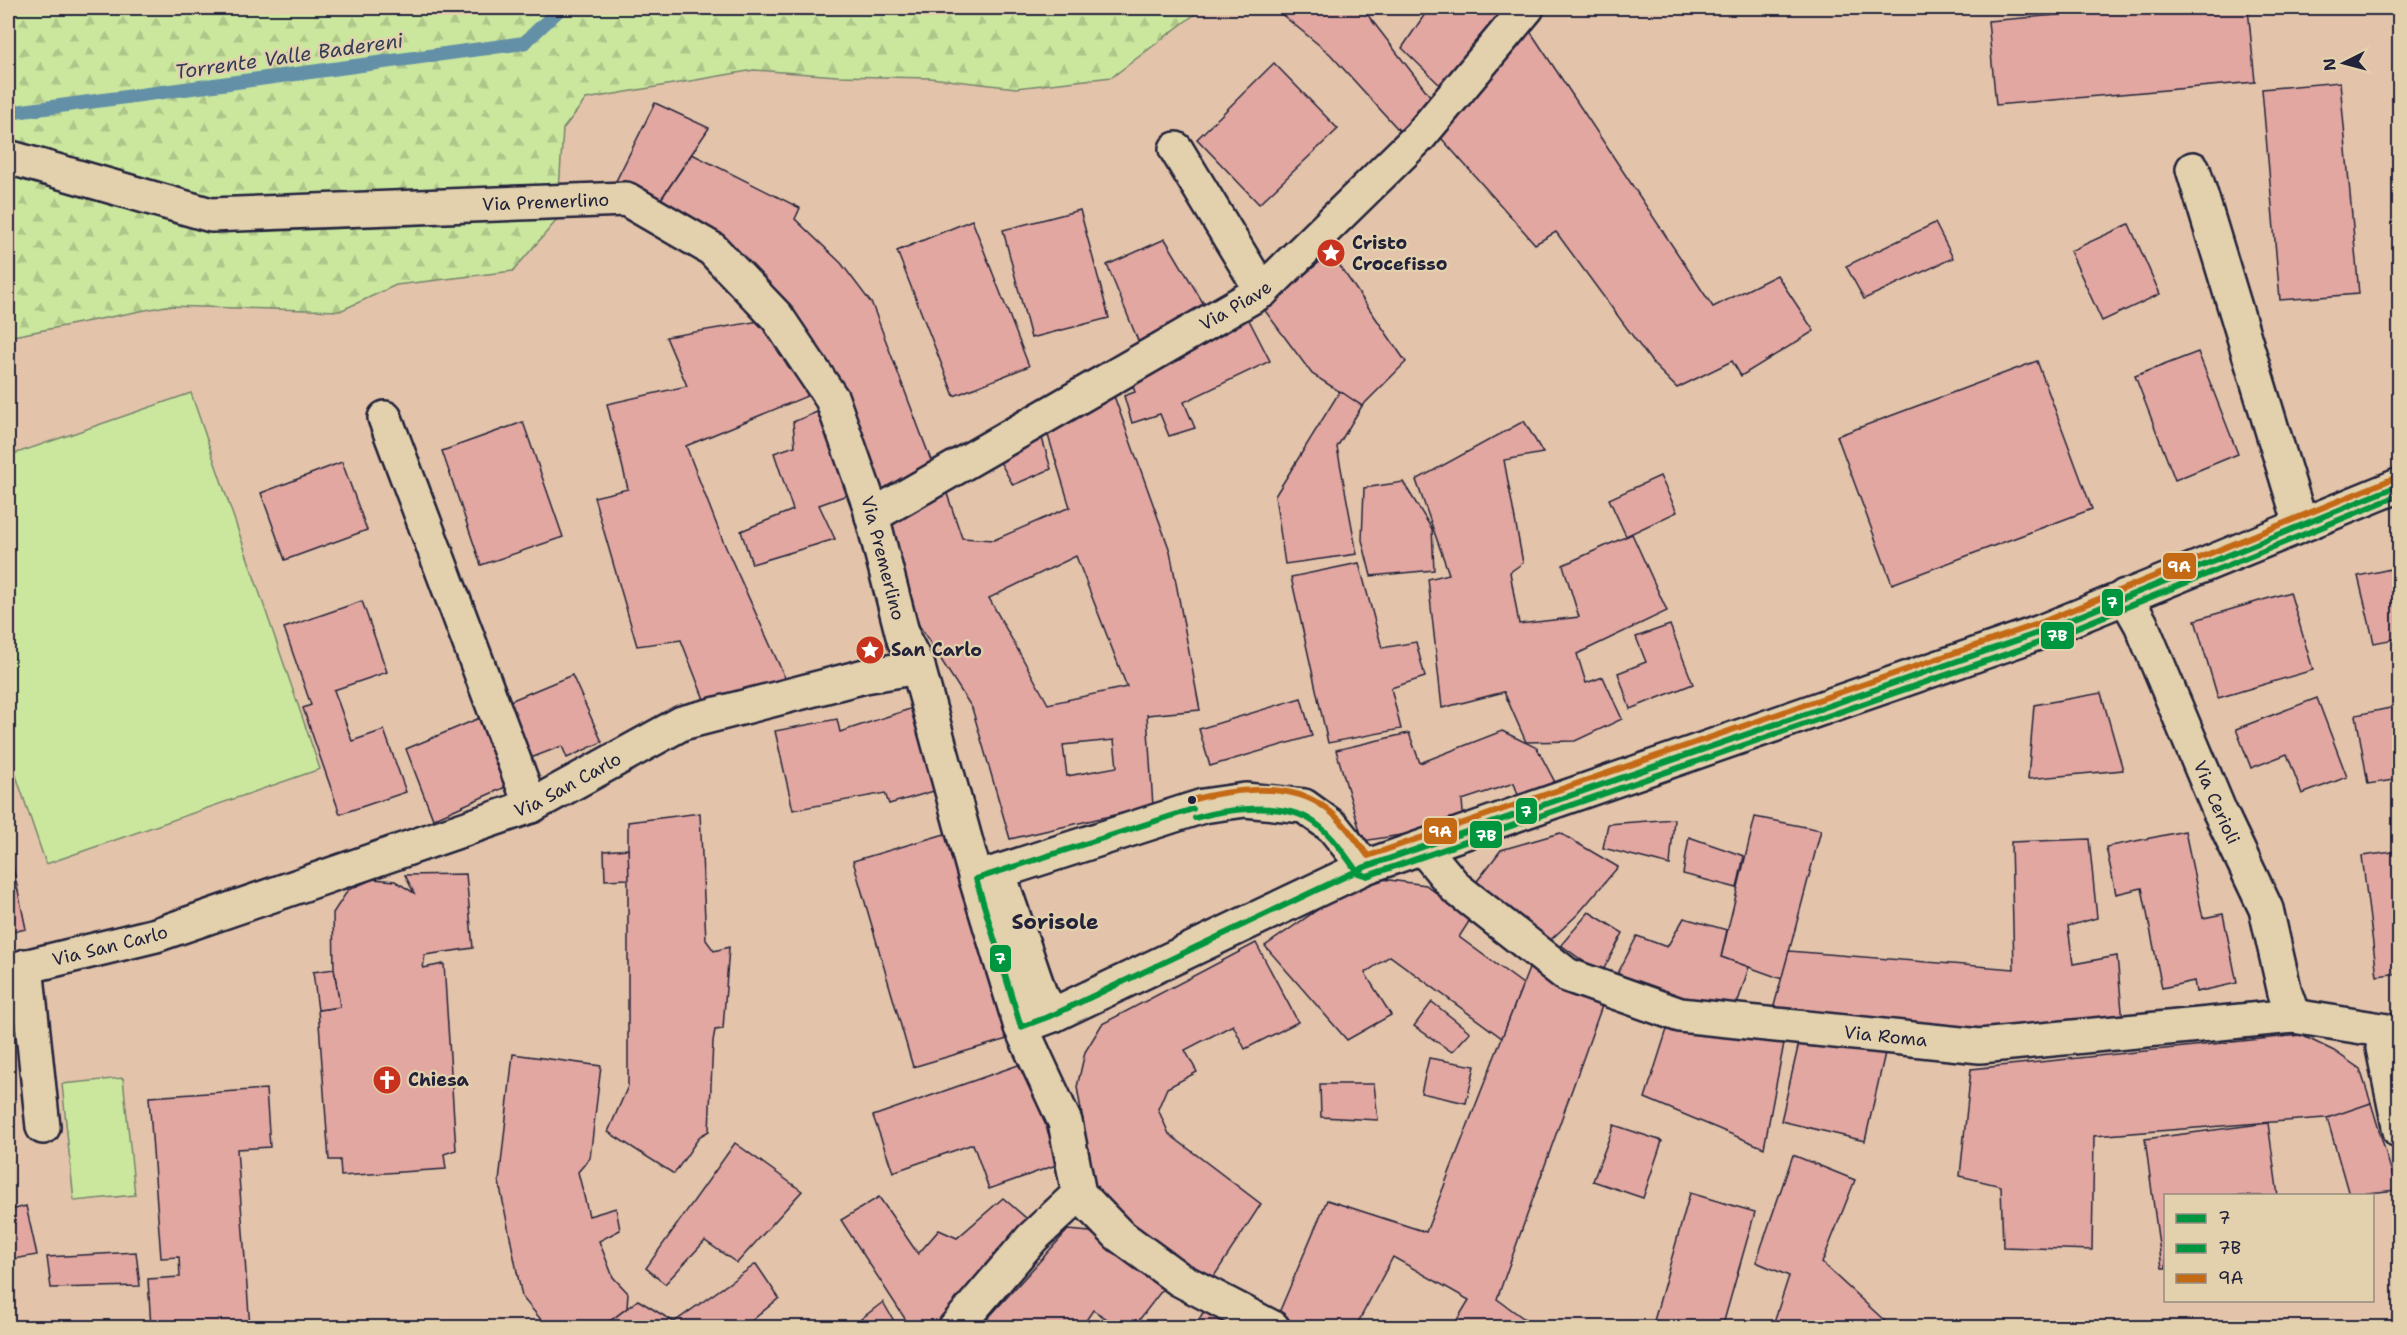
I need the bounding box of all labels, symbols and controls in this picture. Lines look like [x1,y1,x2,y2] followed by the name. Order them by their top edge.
[173,27,405,85] water label: Torrente Valle Badereni
[2314,33,2374,93] north arrow
[2318,57,2341,72] text: N
[482,188,610,217] street label: Via Premerlino
[1352,231,1447,276] place label: Cristo Crocefisso
[1315,237,1347,269] place icon: Cristo Crocefisso
[1195,276,1277,336] street label: Via Piave
[855,493,910,623] street label: Via Premerlino
[2162,552,2197,580] line badge: 9A
[2167,556,2191,577] text: 9A
[2101,588,2124,617] line badge: 7
[2106,592,2118,613] text: 7
[2040,621,2075,650] line badge: 7B
[2046,625,2068,646] text: 7B
[854,634,886,666] place icon: San Carlo
[891,638,982,662] place label: San Carlo
[511,747,626,823] street label: Via San Carlo
[2188,757,2245,848] street label: Via Cerioli
[1186,794,1198,806] unlabelled marker
[1515,797,1538,825] line badge: 7
[1520,801,1532,822] text: 7
[1423,817,1458,845] line badge: 9A
[1469,820,1503,849] line badge: 7B
[1428,821,1452,842] text: 9A
[1475,825,1497,846] text: 7B
[1011,908,1099,936] district label: Sorisole
[50,920,171,972] street label: Via San Carlo
[989,944,1012,973] line badge: 7
[994,948,1006,969] text: 7
[1843,1020,1928,1052] street label: Via Roma
[371,1064,403,1096] church icon: Chiesa
[408,1068,470,1092] place label: Chiesa
[2164,1194,2374,1302] legend
[2218,1206,2231,1230] text: 7
[2218,1236,2241,1260] text: 7B
[2218,1266,2244,1290] text: 9A

